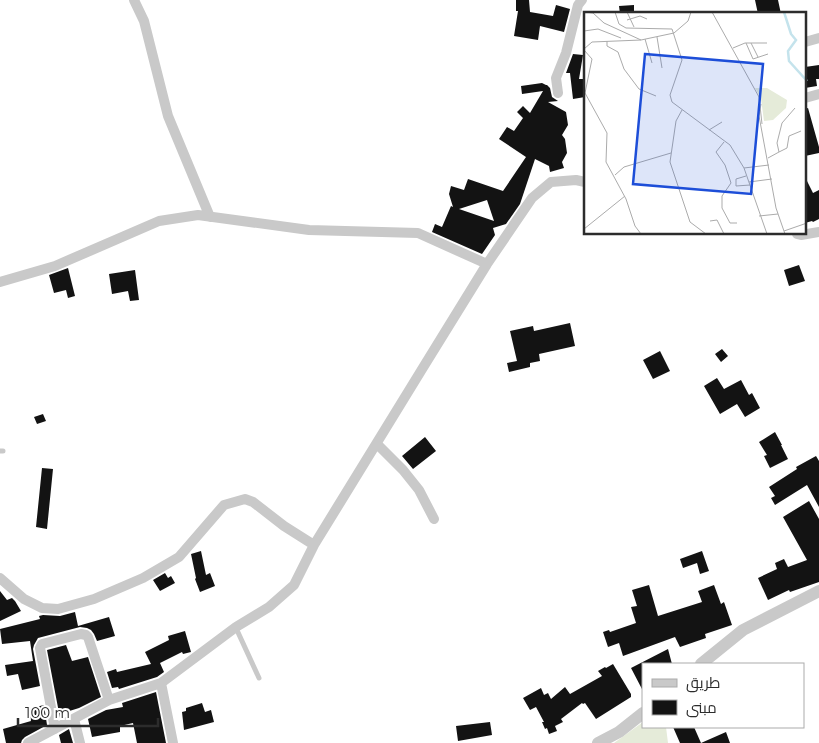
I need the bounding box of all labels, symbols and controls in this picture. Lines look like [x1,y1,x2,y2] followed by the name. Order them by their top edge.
[584,12,806,235] inset map
[642,663,804,728] legend
[686,673,720,693] text: طريق
[18,696,158,728] scale bar
[686,698,717,718] text: مبنى
[25,703,70,722] text: 100 m

